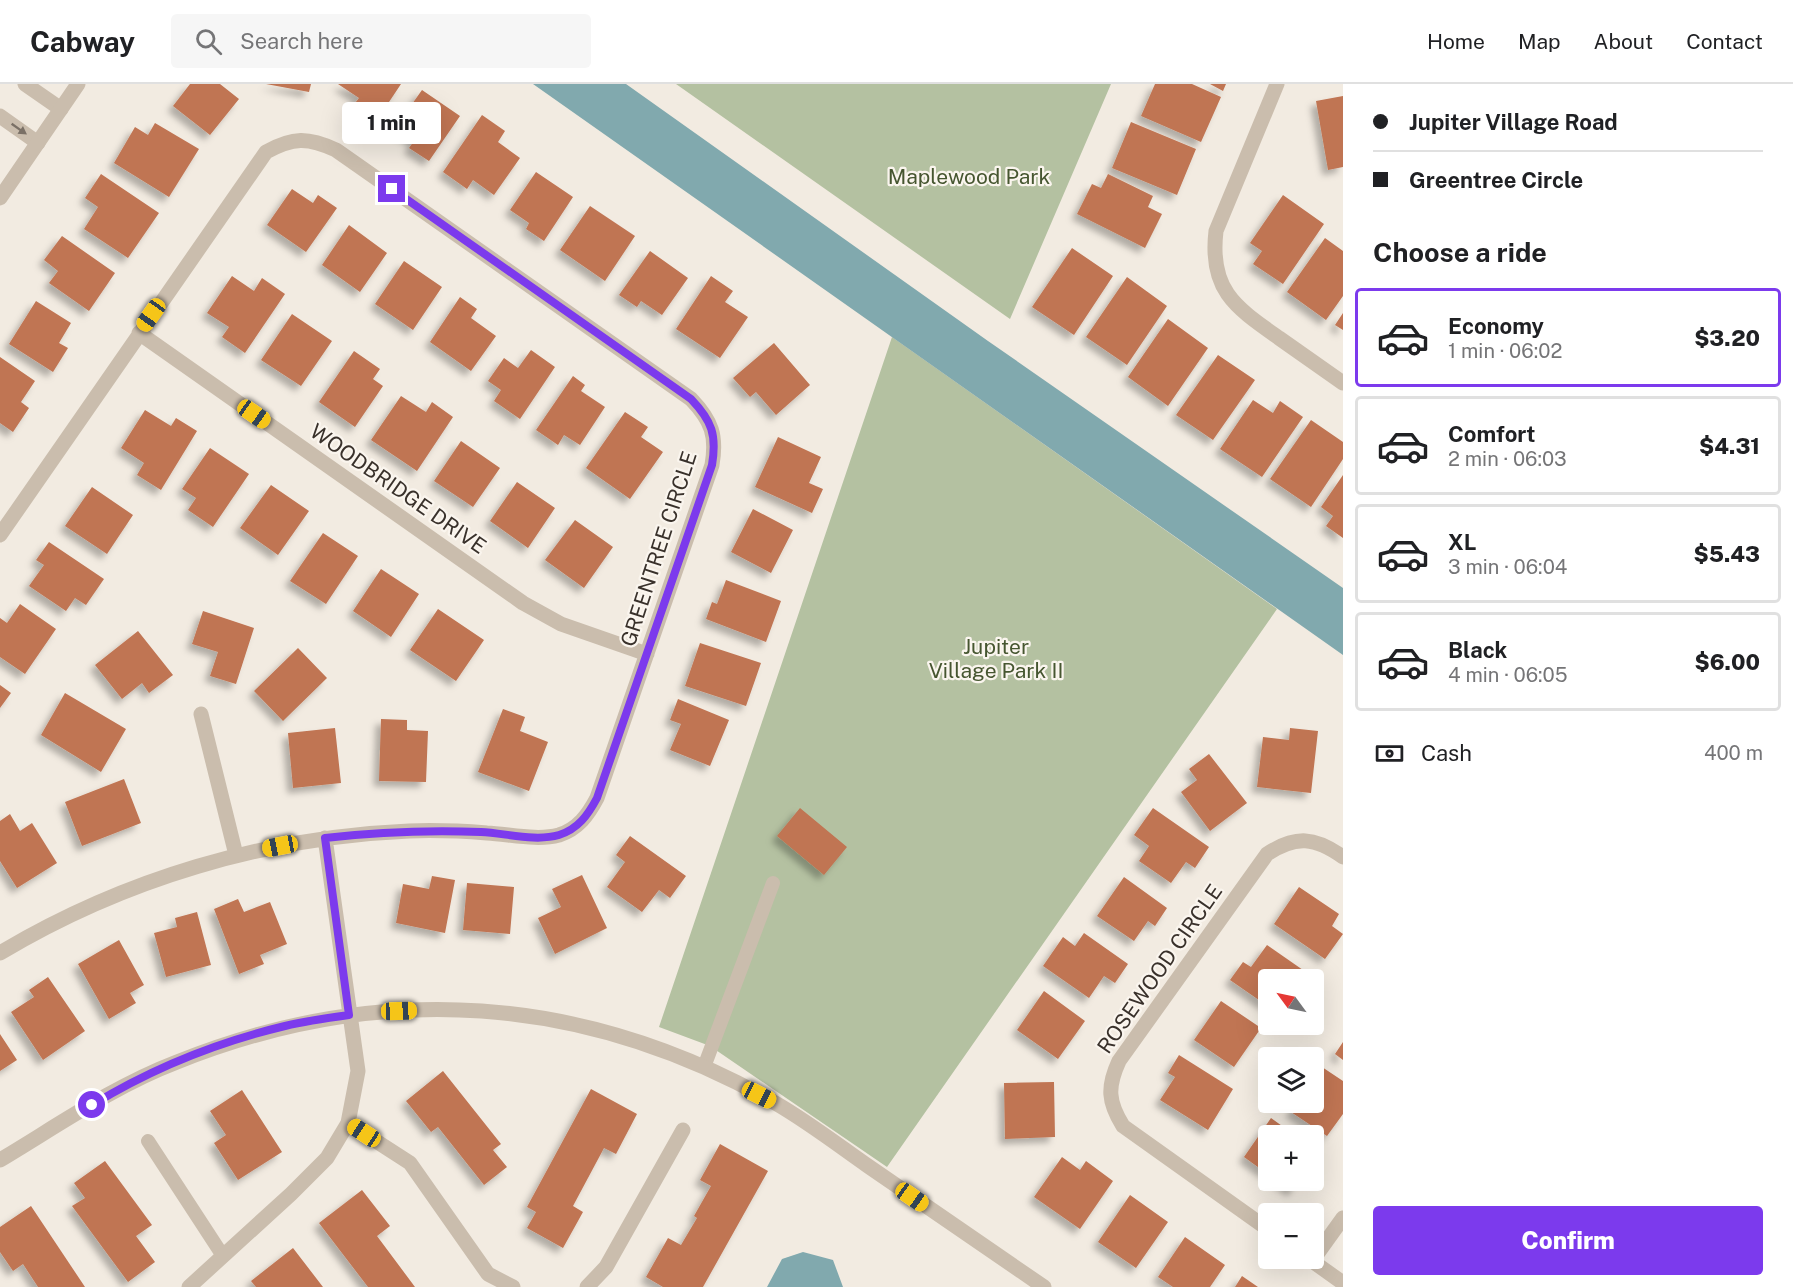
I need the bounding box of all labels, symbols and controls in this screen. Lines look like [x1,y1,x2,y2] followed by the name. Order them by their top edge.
[171,14,591,68] search box
[30,25,135,58] text: Cabway
[192,25,225,58] icon: search
[240,28,363,54] text: Search here
[1427,29,1485,54] text: Home
[1518,29,1561,54] text: Map
[1594,29,1653,54] text: About
[1686,29,1763,54] text: Contact
[342,102,442,144] callout: 1 min
[1409,109,1618,135] text: Jupiter Village Road
[367,111,416,135] text: 1 min
[10,123,26,135] one-way arrow
[888,164,1050,189] park label: Maplewood Park
[1409,167,1583,193] text: Greentree Circle
[378,175,405,202] route end
[1373,236,1547,268] text: Choose a ride
[133,295,169,335] car
[1376,311,1430,365] icon: car
[1448,313,1544,339] text: Economy
[1694,325,1760,351] text: $3.20
[1448,339,1562,363] text: 1 min · 06:02
[234,396,274,432] car
[305,418,491,559] street label: WOODBRIDGE DRIVE
[1376,419,1430,473] icon: car
[1448,421,1535,447] text: Comfort
[1699,433,1760,459] text: $4.31
[1448,447,1567,471] text: 2 min · 06:03
[615,448,702,650] street label: GREENTREE CIRCLE
[1376,527,1430,581] icon: car
[1448,529,1476,555] text: XL
[1694,541,1760,567] text: $5.43
[1448,555,1567,579] text: 3 min · 06:04
[929,634,1063,683] park label: Jupiter Village Park II
[1376,635,1430,689] icon: car
[1448,637,1507,663] text: Black
[1695,649,1760,675] text: $6.00
[1448,663,1568,687] text: 4 min · 06:05
[1373,737,1406,770] icon: cash
[1421,740,1472,766] text: Cash
[1704,741,1763,765] text: 400 m
[261,834,299,858] car
[1092,879,1227,1058] street label: ROSEWOOD CIRCLE
[1258,969,1324,1035] north arrow
[1258,969,1324,1269] map controls
[381,1001,417,1021] car
[1258,1047,1324,1113] button: layers
[739,1079,779,1111] car
[78,1091,105,1118] route start
[344,1116,384,1150] car
[1258,1125,1324,1191] button: +
[892,1179,932,1215] car
[1258,1203,1324,1269] button: −
[1373,1206,1763,1275] button: Confirm

